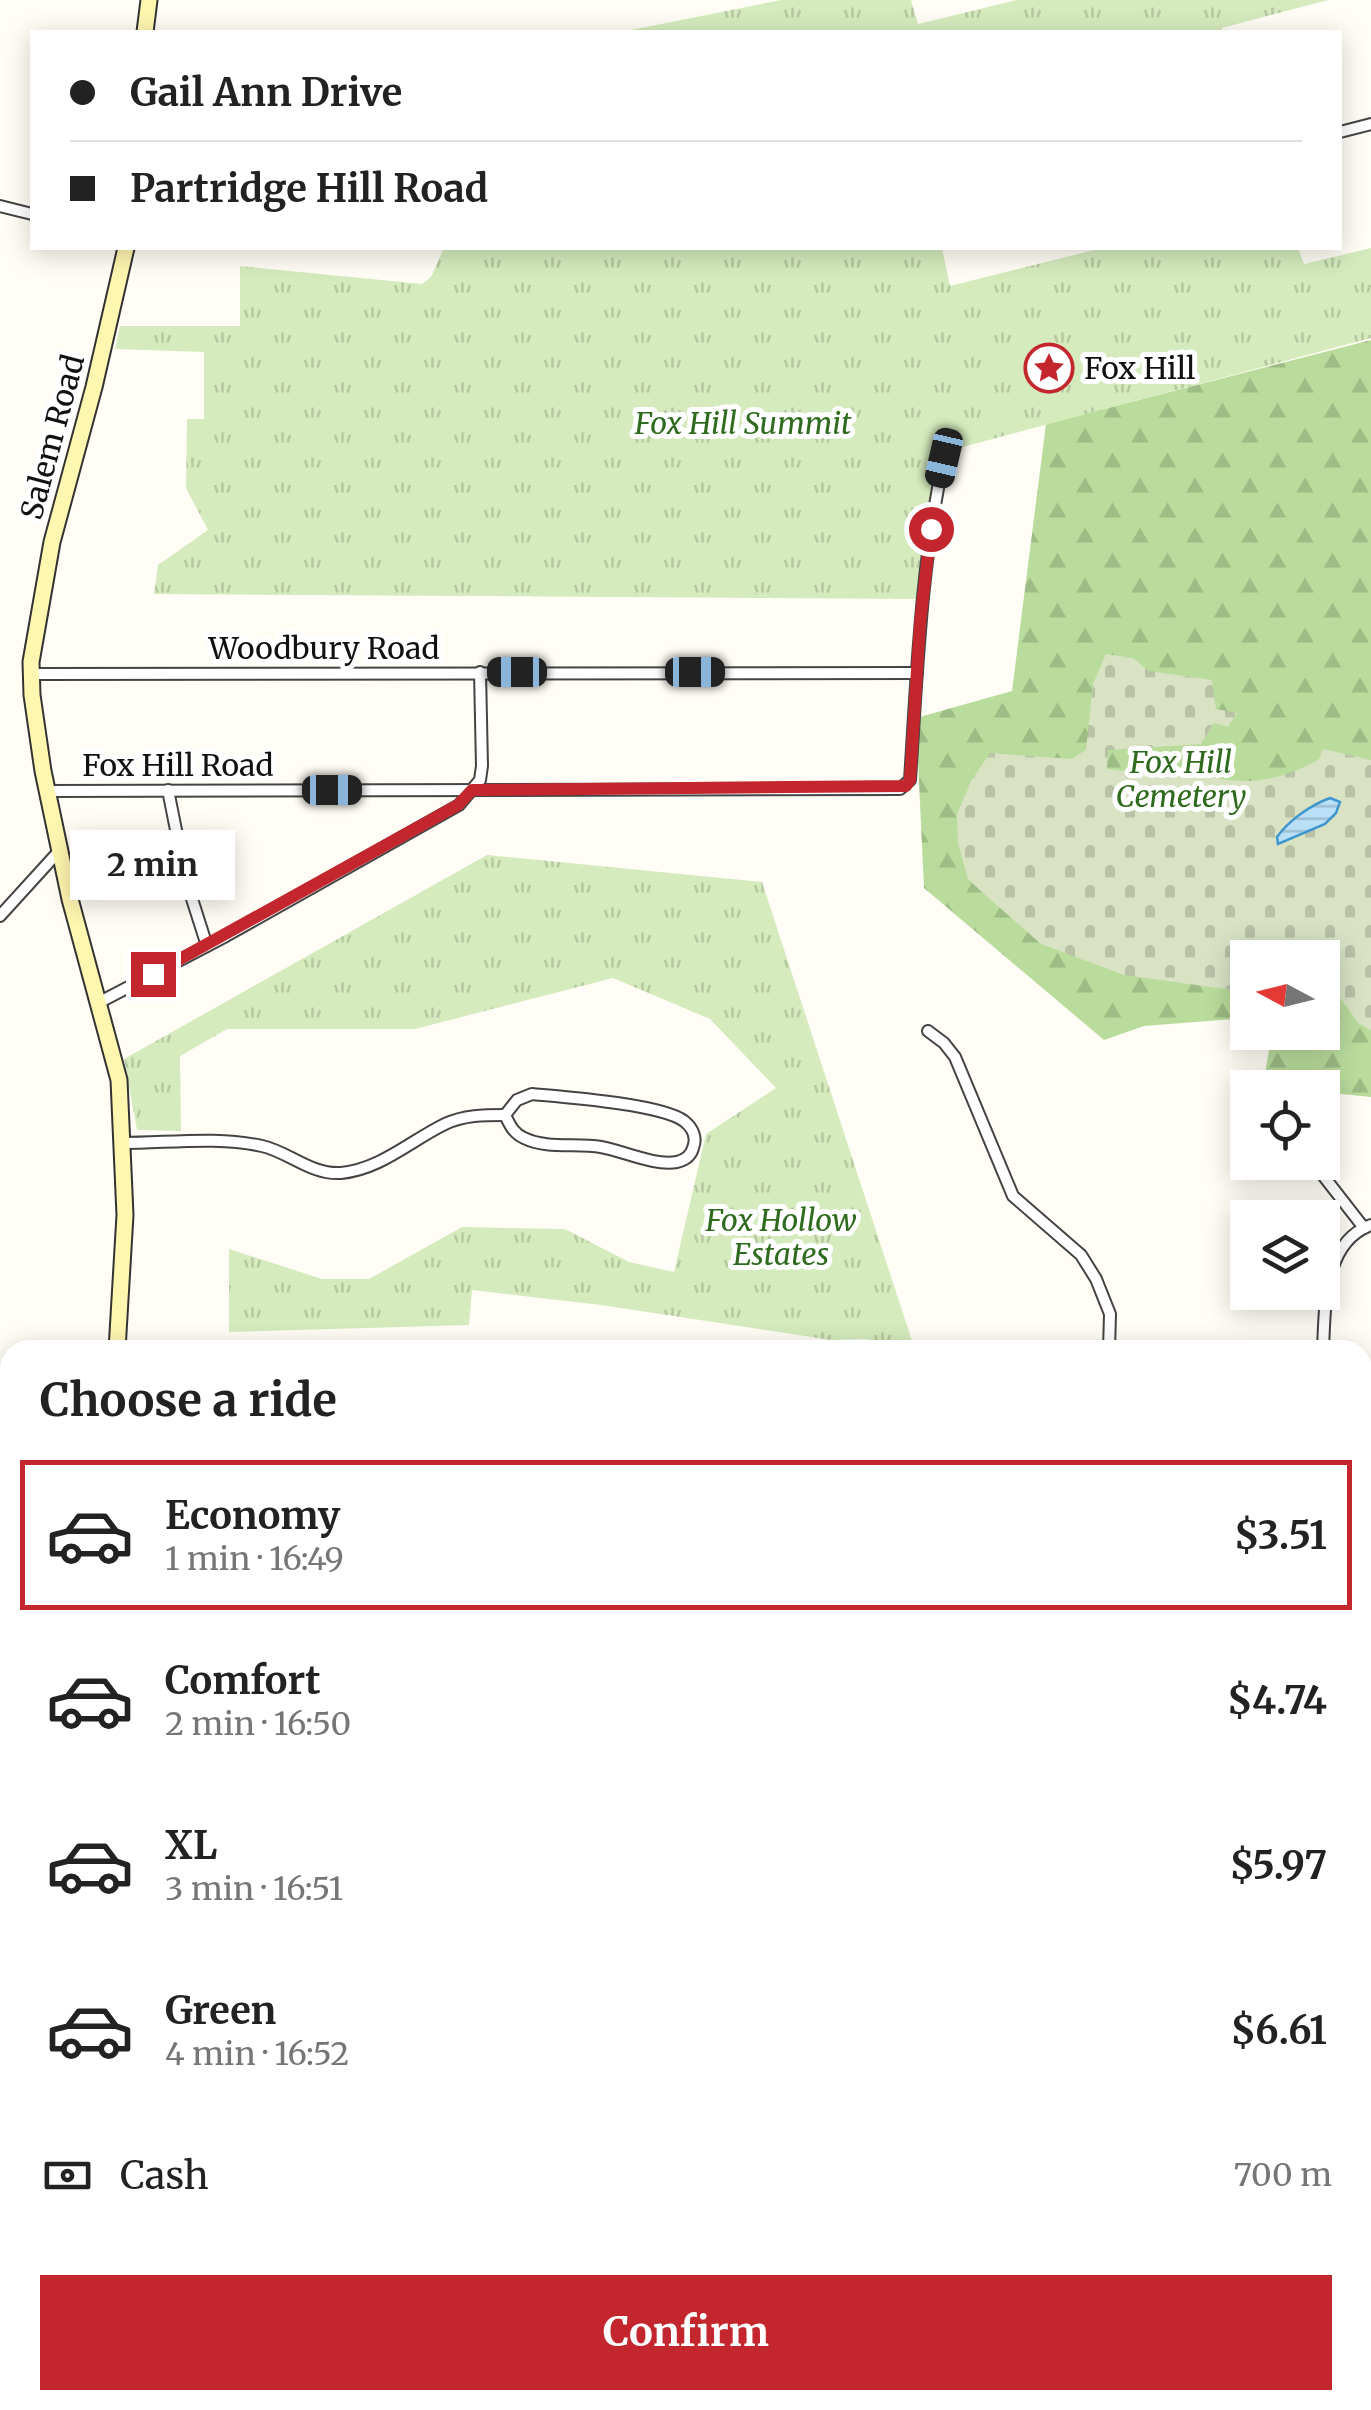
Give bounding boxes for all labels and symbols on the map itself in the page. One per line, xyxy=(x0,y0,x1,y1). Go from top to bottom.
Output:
place icon: Fox Hill xyxy=(1023,342,1075,394)
place label: Fox Hill xyxy=(1084,349,1195,387)
street label: Salem Road xyxy=(12,350,92,524)
park label: Fox Hill Summit xyxy=(634,404,852,442)
car xyxy=(923,425,965,491)
route start xyxy=(909,507,954,552)
street label: Woodbury Road xyxy=(207,629,440,667)
car xyxy=(487,657,547,687)
car xyxy=(665,657,725,687)
park label: Fox Hill Cemetery xyxy=(1116,743,1246,815)
street label: Fox Hill Road xyxy=(82,746,274,784)
car xyxy=(302,775,362,805)
callout: 2 min xyxy=(70,829,236,899)
north arrow xyxy=(1230,940,1340,1050)
route end xyxy=(131,952,176,997)
park label: Fox Hollow Estates xyxy=(704,1201,857,1273)

